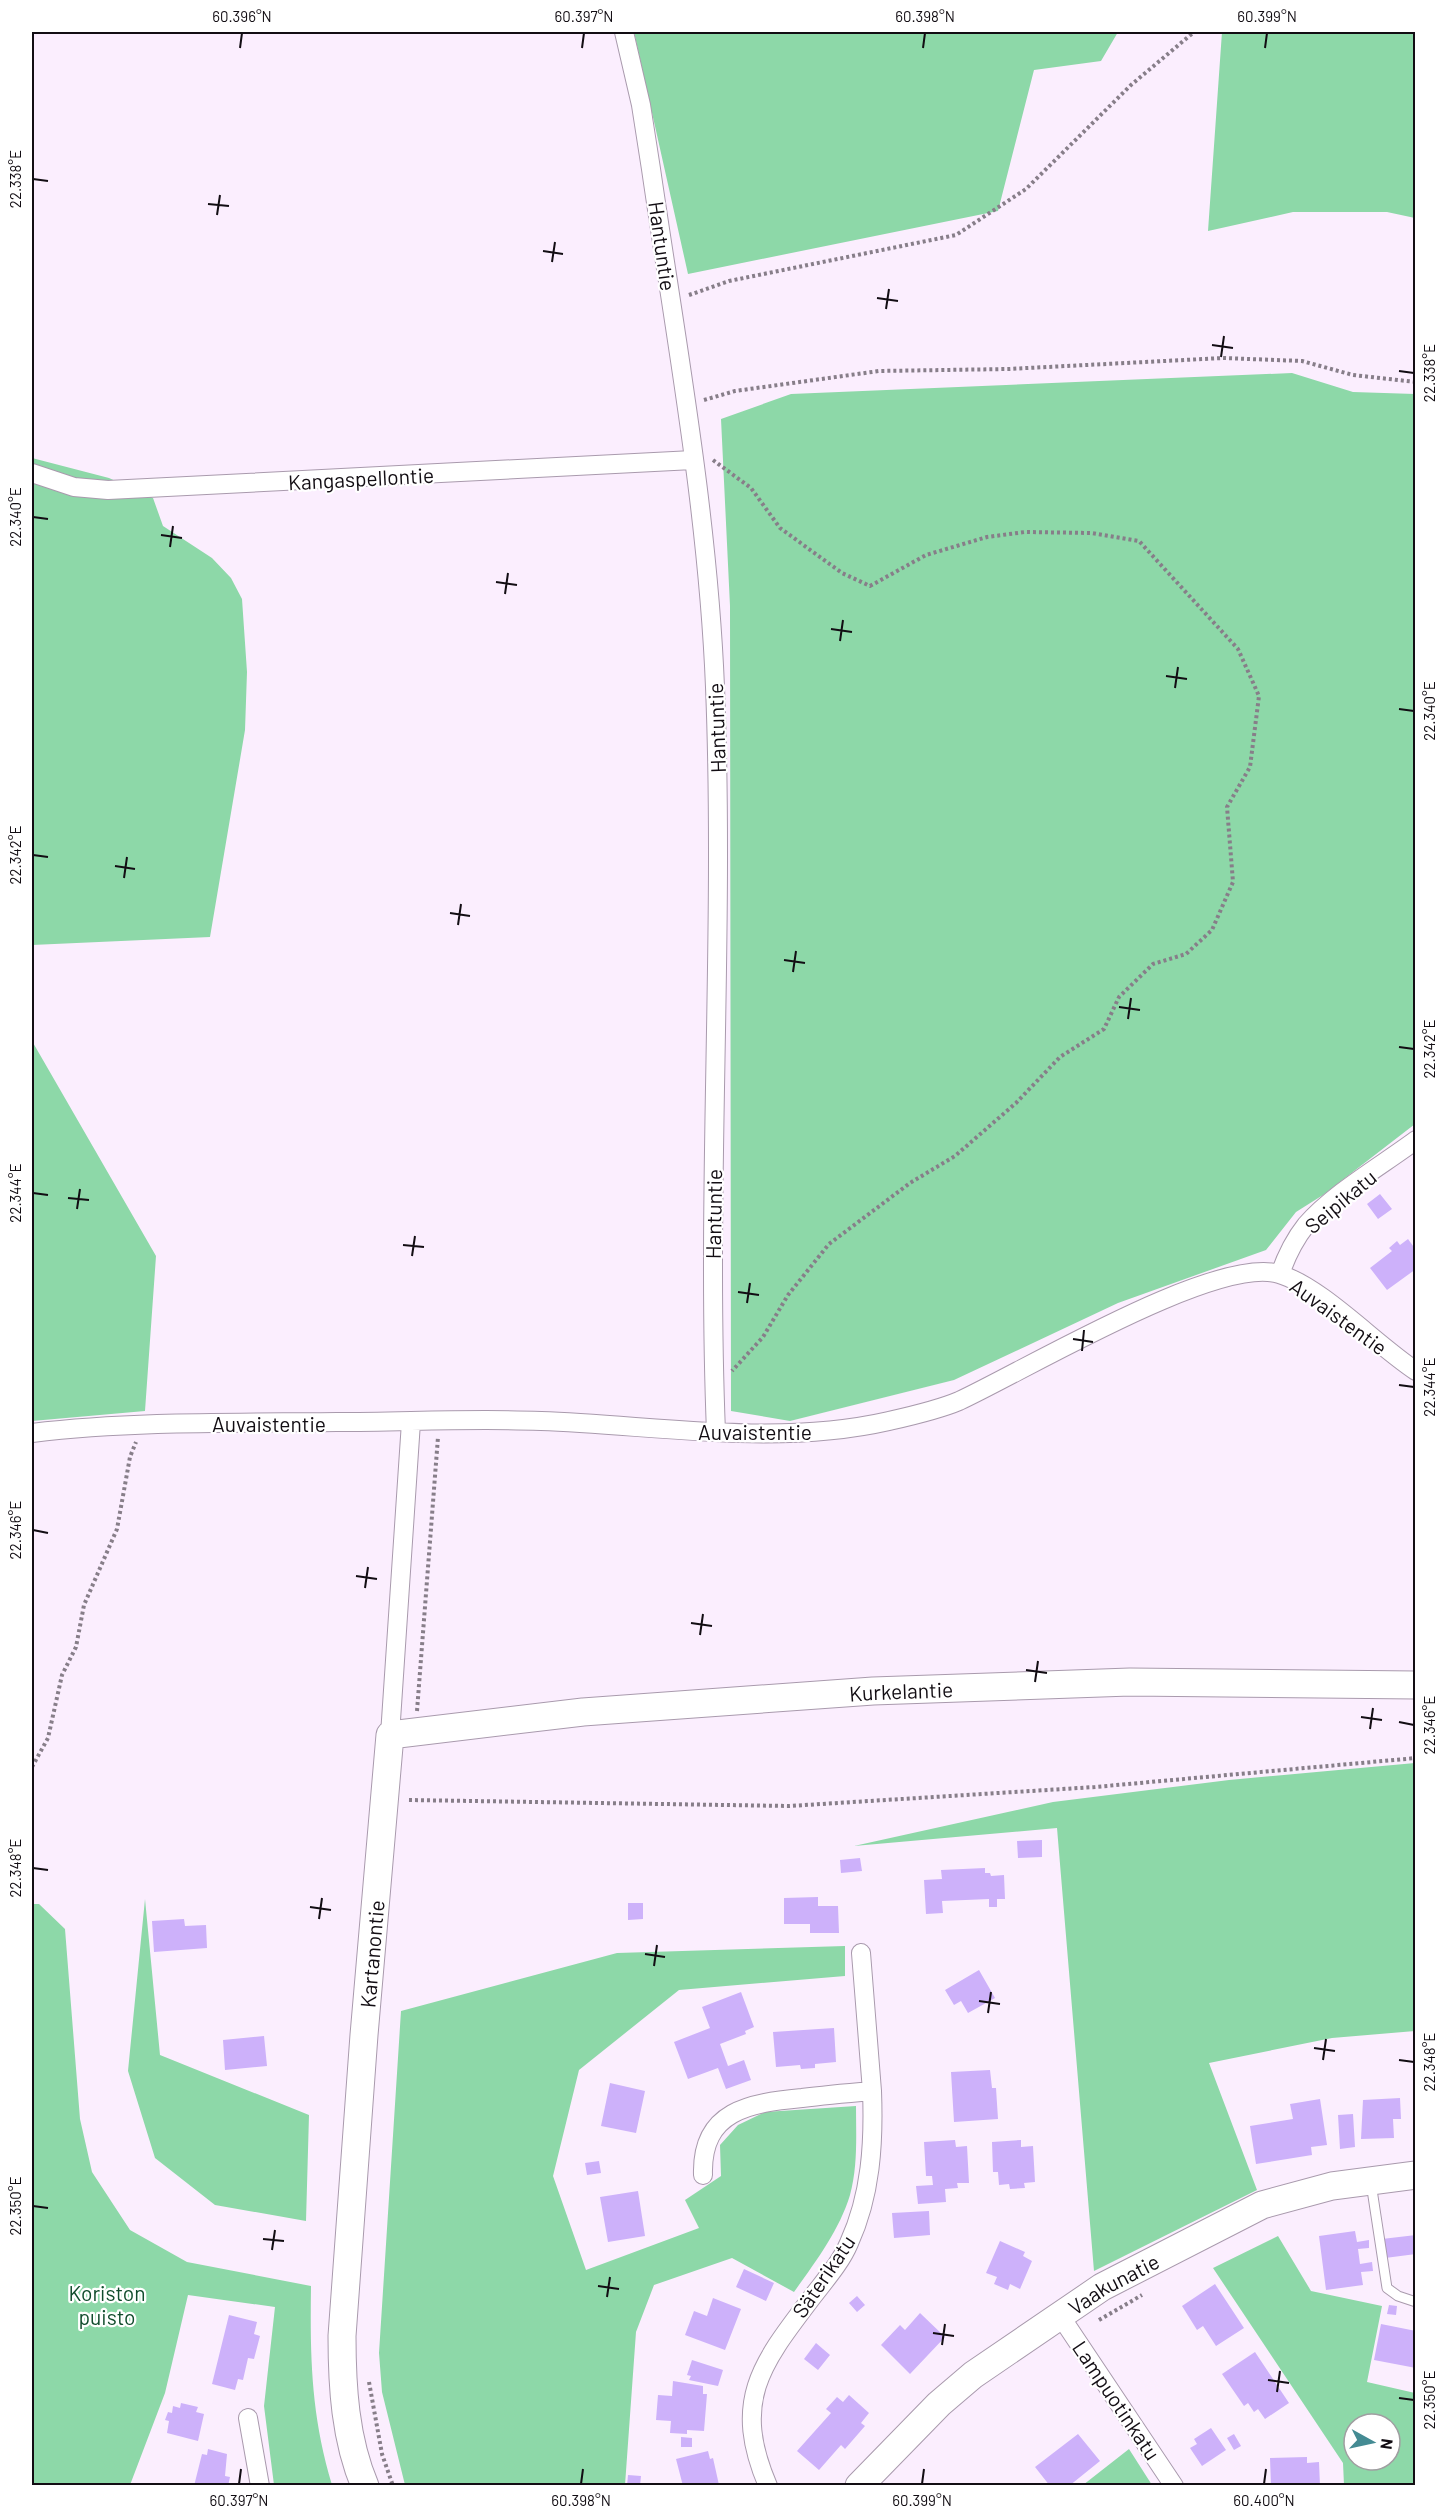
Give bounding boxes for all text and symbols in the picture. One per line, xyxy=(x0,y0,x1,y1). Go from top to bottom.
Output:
text: 60.396°N xyxy=(212,7,272,25)
text: 60.397°N xyxy=(555,7,613,25)
text: 60.398°N xyxy=(895,7,955,25)
text: 60.399°N xyxy=(1237,7,1297,25)
text: 22.338°E xyxy=(6,150,24,208)
street label: Hantuntie xyxy=(644,200,682,292)
text: 22.338°E xyxy=(1420,344,1438,402)
street label: Kangaspellontie xyxy=(287,462,435,494)
text: 22.340°E xyxy=(6,487,24,547)
text: 22.340°E xyxy=(1420,681,1438,741)
street label: Hantuntie xyxy=(702,682,730,774)
text: 22.342°E xyxy=(6,825,24,885)
text: 22.342°E xyxy=(1420,1019,1438,1079)
text: 22.344°E xyxy=(6,1163,24,1223)
street label: Seipikatu xyxy=(1299,1164,1381,1238)
street label: Hantuntie xyxy=(700,1169,726,1259)
street label: Auvaistentie xyxy=(1286,1272,1392,1360)
text: 22.344°E xyxy=(1420,1357,1438,1417)
street label: Auvaistentie xyxy=(212,1411,326,1436)
street label: Auvaistentie xyxy=(698,1419,812,1444)
text: 22.346°E xyxy=(6,1501,24,1559)
street label: Kurkelantie xyxy=(848,1676,954,1705)
text: 22.346°E xyxy=(1420,1696,1438,1754)
text: 22.348°E xyxy=(6,1839,24,1897)
street label: Kartanontie xyxy=(354,1899,388,2009)
text: 22.348°E xyxy=(1420,2033,1438,2091)
text: 22.350°E xyxy=(6,2177,24,2235)
street label: Säterikatu xyxy=(786,2230,860,2322)
street label: Vaakunatie xyxy=(1063,2248,1163,2319)
park label: Koriston puisto xyxy=(68,2280,146,2329)
street label: Lampuotinkatu xyxy=(1068,2336,1166,2464)
text: 22.350°E xyxy=(1420,2371,1438,2429)
north arrow xyxy=(1342,2412,1402,2472)
text: N xyxy=(1377,2438,1397,2451)
text: 60.397°N xyxy=(210,2491,268,2509)
text: 60.398°N xyxy=(551,2491,611,2509)
text: 60.399°N xyxy=(892,2491,952,2509)
text: 60.400°N xyxy=(1233,2491,1295,2509)

